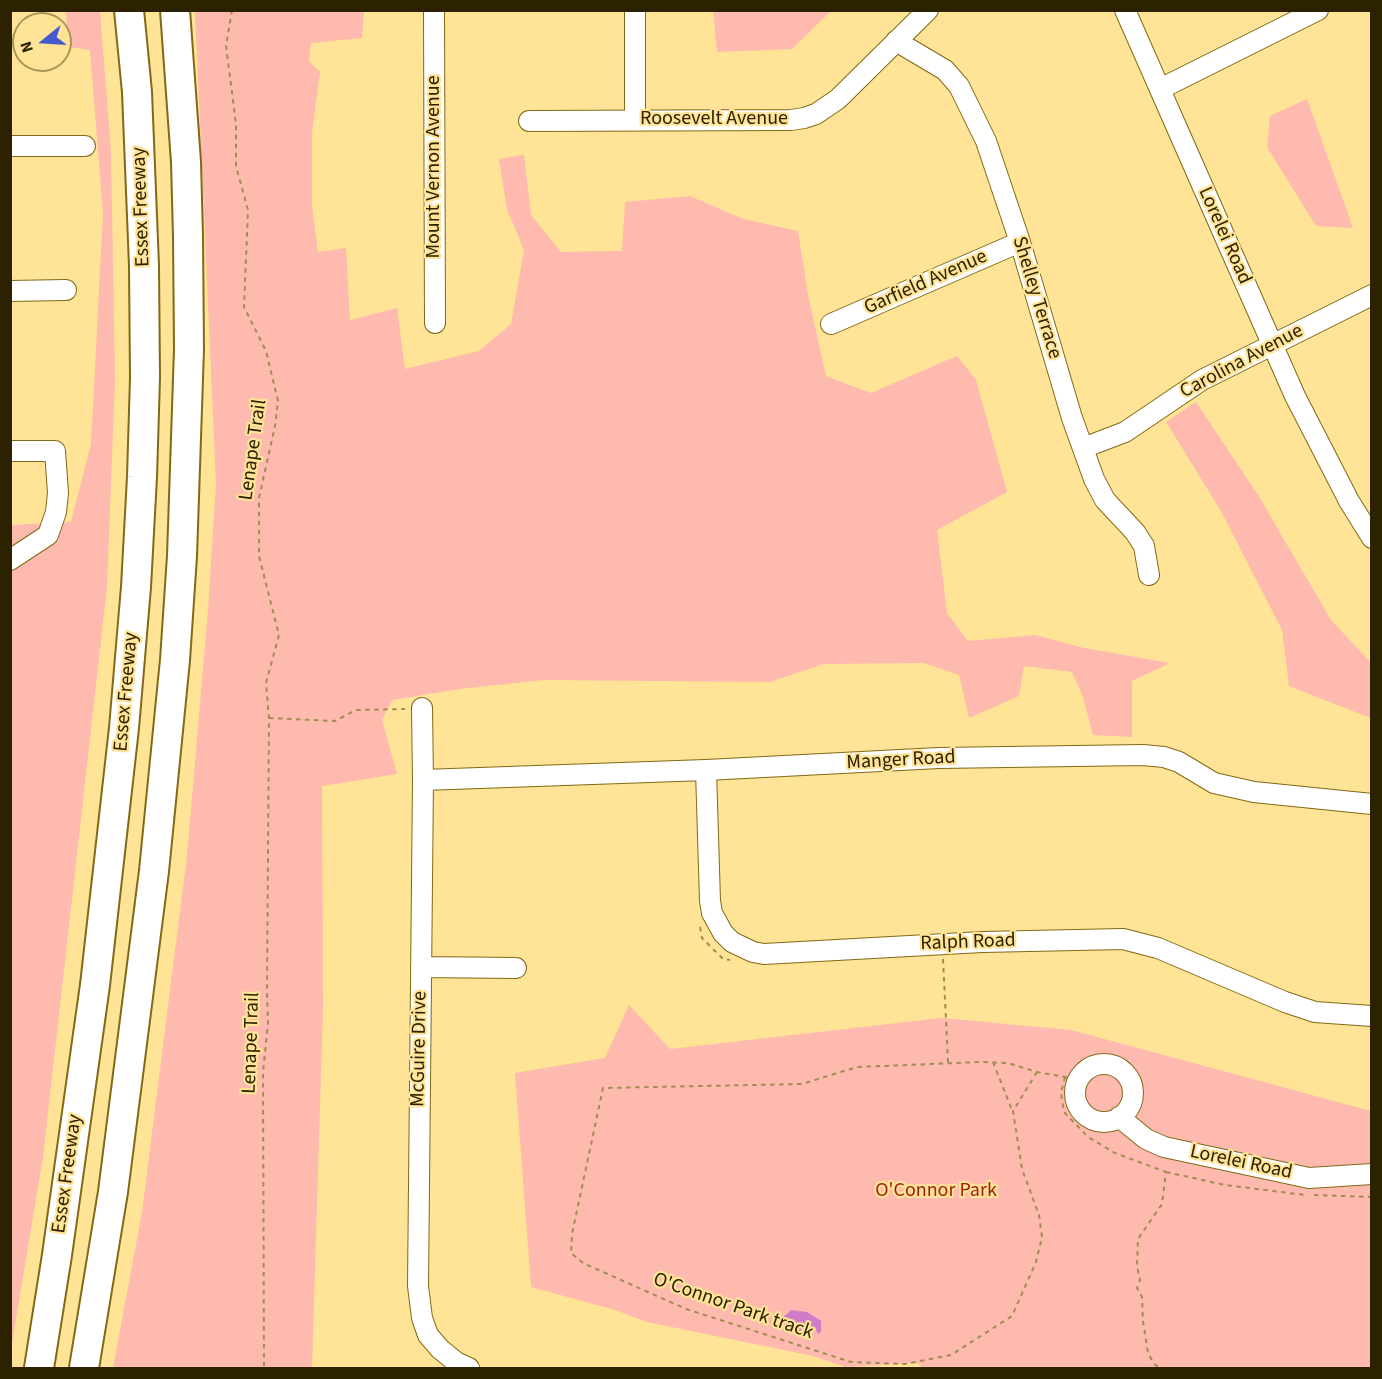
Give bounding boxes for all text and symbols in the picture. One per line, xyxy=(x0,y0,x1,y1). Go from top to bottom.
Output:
north arrow xyxy=(12,12,72,72)
text: N xyxy=(15,38,39,55)
street label: Mount Vernon Avenue xyxy=(423,75,447,259)
street label: Roosevelt Avenue xyxy=(640,108,788,132)
street label: Essex Freeway xyxy=(128,147,156,267)
street label: Lorelei Road xyxy=(1192,184,1256,288)
street label: Shelley Terrace xyxy=(1006,234,1066,362)
street label: Garfield Avenue xyxy=(861,245,991,321)
street label: Carolina Avenue xyxy=(1176,320,1308,404)
street label: Lenape Trail xyxy=(235,398,273,502)
street label: Essex Freeway xyxy=(110,631,144,753)
street label: Manger Road xyxy=(846,746,956,776)
street label: Ralph Road xyxy=(920,929,1016,957)
street label: McGuire Drive xyxy=(407,991,433,1107)
street label: Lenape Trail xyxy=(238,992,266,1094)
street label: Essex Freeway xyxy=(48,1113,88,1235)
street label: Lorelei Road xyxy=(1188,1140,1294,1186)
park label: O'Connor Park xyxy=(875,1180,997,1204)
street label: O'Connor Park track xyxy=(650,1268,816,1346)

